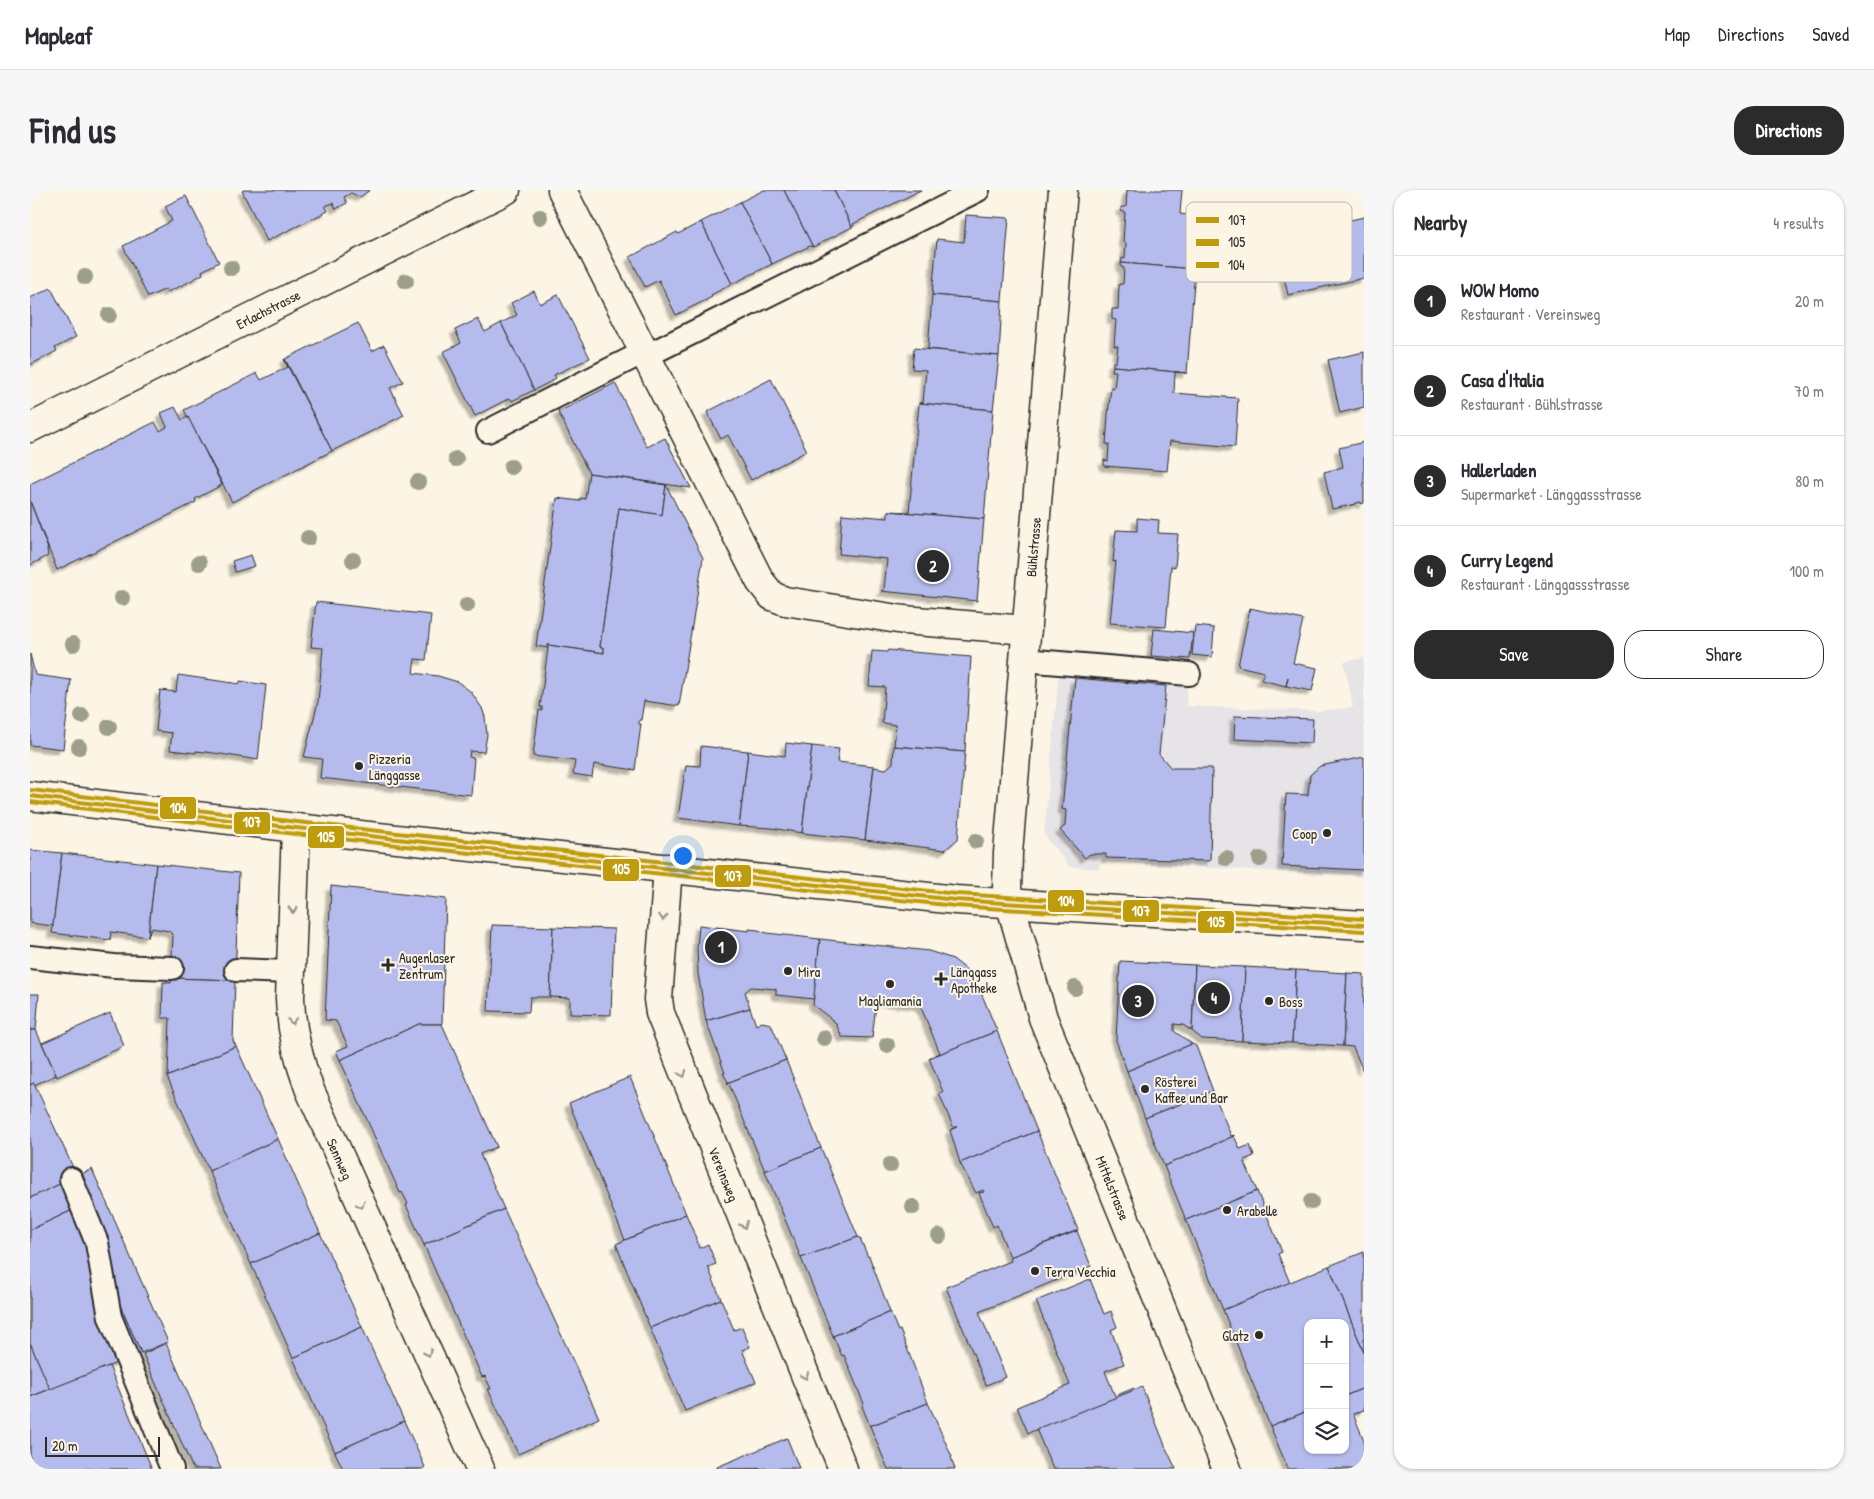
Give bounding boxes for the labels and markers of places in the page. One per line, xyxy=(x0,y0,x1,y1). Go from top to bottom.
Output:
pin: 2 xyxy=(917,547,949,585)
place label: Pizzeria Länggasse xyxy=(369,749,421,785)
marker: Pizzeria Länggasse xyxy=(353,760,365,772)
place label: Coop xyxy=(1292,824,1317,844)
marker: Coop xyxy=(1321,827,1333,839)
pin: 1 xyxy=(705,928,737,966)
place label: Augenlaser Zentrum xyxy=(399,948,456,983)
marker: Augenlaser Zentrum xyxy=(381,958,395,972)
place label: Mira xyxy=(798,962,821,981)
place label: Länggass Apotheke xyxy=(951,962,998,998)
marker: Mira xyxy=(782,965,794,977)
marker: Länggass Apotheke xyxy=(935,973,947,985)
marker: Magliamania xyxy=(884,978,896,990)
pin: 4 xyxy=(1198,979,1230,1017)
pin: 3 xyxy=(1122,982,1154,1020)
place label: Magliamania xyxy=(859,991,922,1011)
place label: Boss xyxy=(1279,992,1303,1011)
marker: Boss xyxy=(1263,995,1275,1007)
place label: Rösterei Kaffee und Bar xyxy=(1155,1072,1229,1107)
marker: Rösterei Kaffee und Bar xyxy=(1139,1083,1151,1095)
place label: Arabelle xyxy=(1237,1201,1278,1220)
marker: Arabelle xyxy=(1221,1204,1233,1216)
place label: Terra Vecchia xyxy=(1045,1262,1116,1281)
marker: Terra Vecchia xyxy=(1029,1265,1041,1277)
place label: Glatz xyxy=(1222,1326,1249,1345)
marker: Glatz xyxy=(1253,1329,1265,1341)

